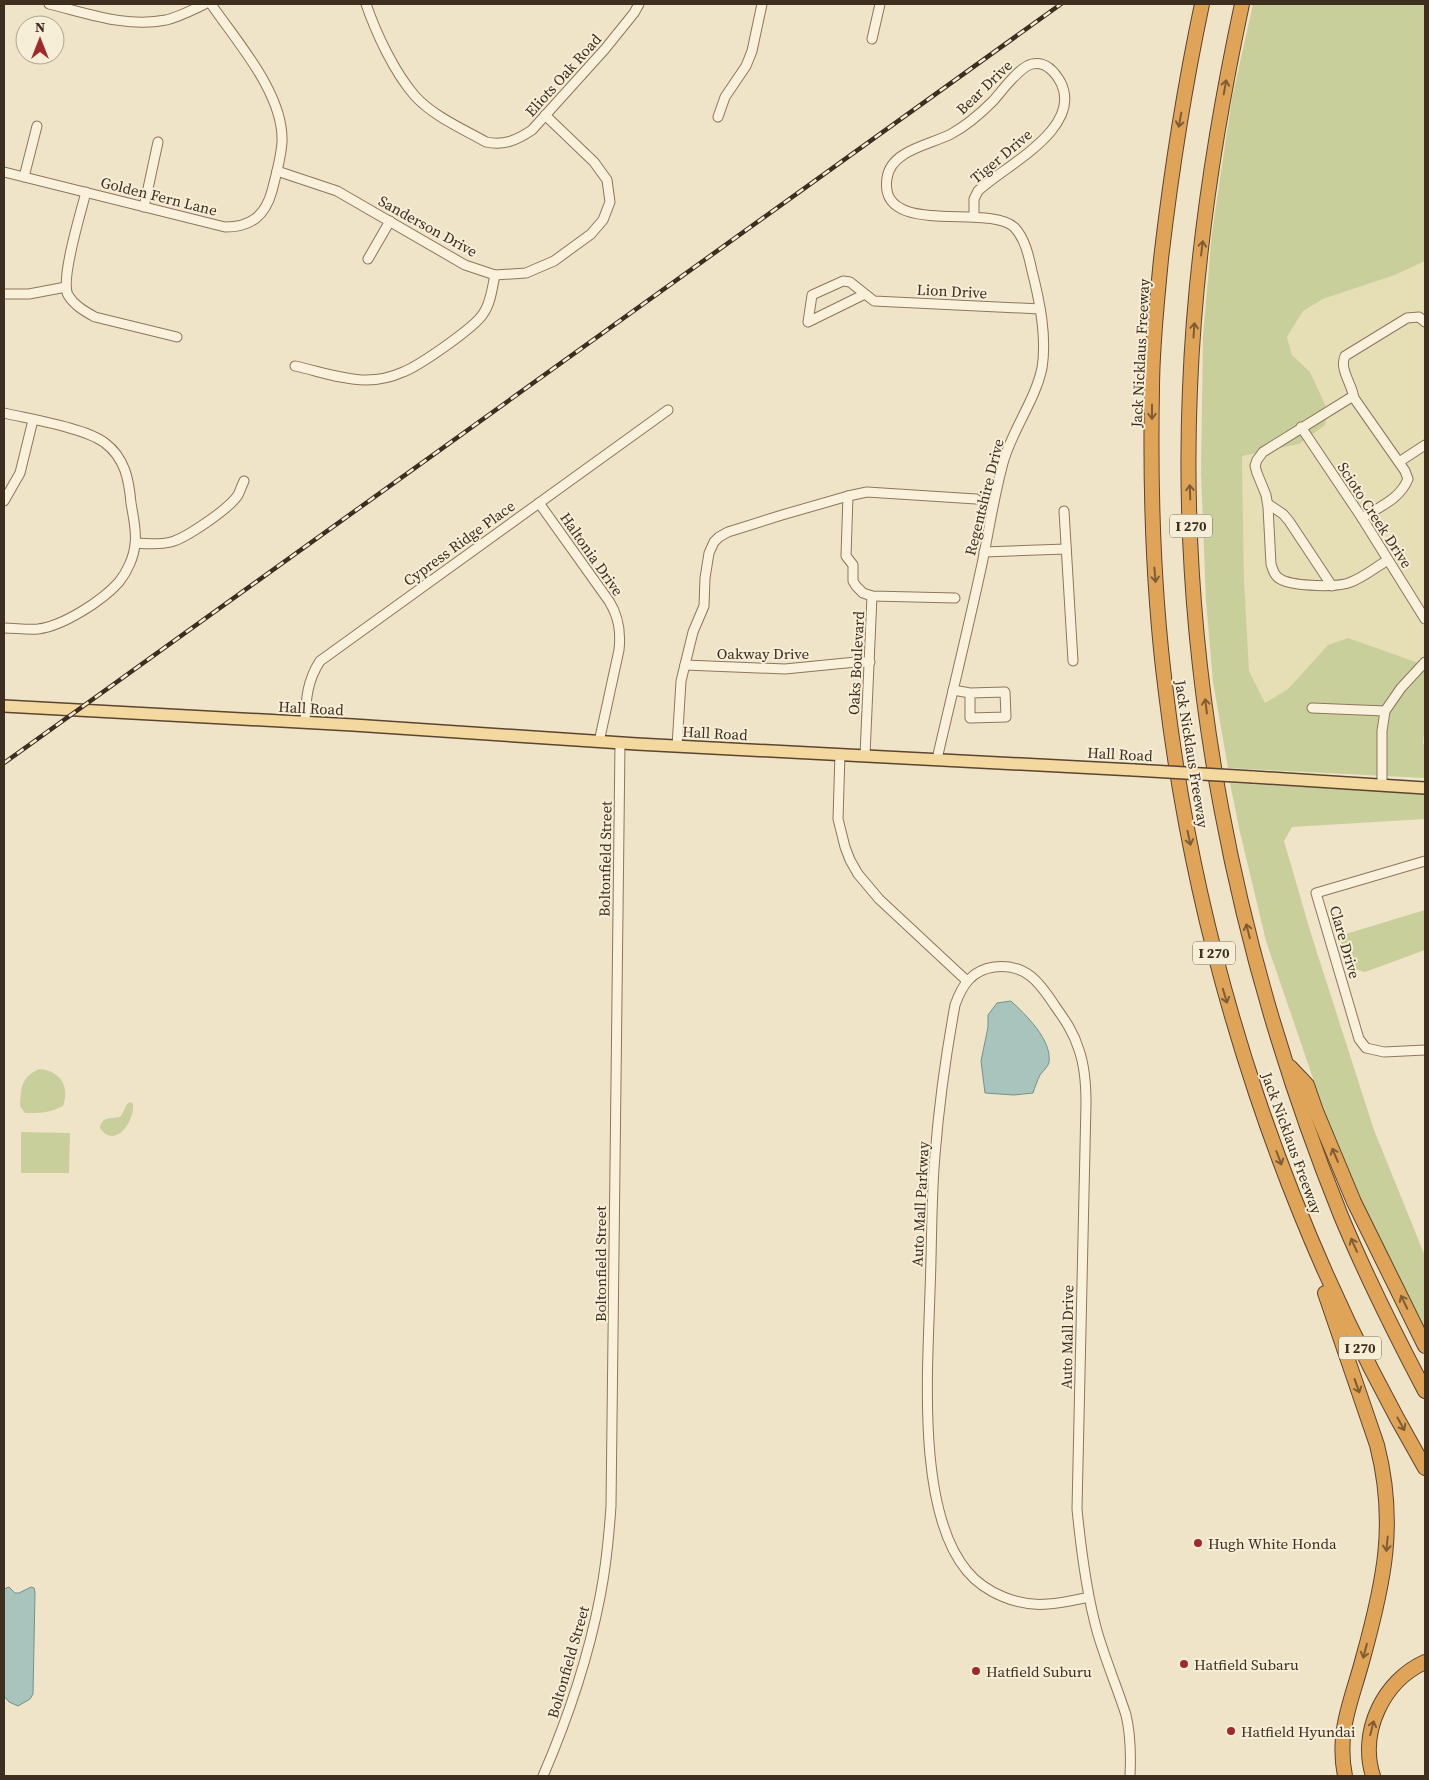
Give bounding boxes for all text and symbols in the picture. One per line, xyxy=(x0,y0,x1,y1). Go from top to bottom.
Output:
north arrow xyxy=(15,15,65,65)
text: N xyxy=(35,17,45,37)
street label: Eliots Oak Road xyxy=(520,29,606,121)
street label: Bear Drive xyxy=(951,55,1017,119)
one-way arrow xyxy=(1221,80,1231,96)
one-way arrow xyxy=(1174,112,1184,128)
street label: Tiger Drive xyxy=(966,124,1037,188)
street label: Golden Fern Lane xyxy=(99,171,220,221)
street label: Sanderson Drive xyxy=(375,190,482,262)
one-way arrow xyxy=(1197,240,1207,256)
street label: Jack Nicklaus Freeway xyxy=(1126,278,1154,429)
street label: Lion Drive xyxy=(916,279,988,303)
one-way arrow xyxy=(1189,322,1199,338)
one-way arrow xyxy=(1147,404,1157,420)
street label: Regentshire Drive xyxy=(959,436,1009,558)
street label: Scioto Creek Drive xyxy=(1333,458,1417,573)
one-way arrow xyxy=(1185,484,1195,500)
street label: Cypress Ridge Place xyxy=(399,495,519,591)
street label: Haltonia Drive xyxy=(555,508,629,600)
road number: I 270 xyxy=(1170,514,1212,538)
one-way arrow xyxy=(1150,567,1160,583)
street label: Oaks Boulevard xyxy=(843,610,869,716)
street label: Oakway Drive xyxy=(717,643,810,664)
street label: Jack Nicklaus Freeway xyxy=(1170,678,1214,830)
street label: Hall Road xyxy=(278,696,345,720)
one-way arrow xyxy=(1201,698,1211,714)
street label: Hall Road xyxy=(682,721,749,745)
street label: Hall Road xyxy=(1087,742,1154,766)
street label: Boltonfield Street xyxy=(593,801,617,917)
one-way arrow xyxy=(1184,829,1194,845)
street label: Clare Drive xyxy=(1325,903,1366,981)
one-way arrow xyxy=(1243,924,1252,940)
road number: I 270 xyxy=(1193,941,1235,964)
one-way arrow xyxy=(1221,987,1231,1003)
street label: Jack Nicklaus Freeway xyxy=(1256,1068,1328,1217)
street label: Auto Mall Parkway xyxy=(906,1140,934,1267)
one-way arrow xyxy=(1329,1148,1339,1163)
one-way arrow xyxy=(1275,1150,1284,1165)
street label: Boltonfield Street xyxy=(590,1206,611,1322)
one-way arrow xyxy=(1349,1238,1359,1253)
street label: Auto Mall Drive xyxy=(1056,1284,1078,1389)
one-way arrow xyxy=(1398,1295,1408,1310)
road number: I 270 xyxy=(1339,1336,1381,1360)
one-way arrow xyxy=(1352,1377,1362,1393)
one-way arrow xyxy=(1396,1417,1406,1431)
place label: Hugh White Honda xyxy=(1208,1533,1337,1554)
one-way arrow xyxy=(1382,1535,1391,1551)
marker: Hugh White Honda xyxy=(1192,1537,1204,1549)
street label: Boltonfield Street xyxy=(542,1603,594,1721)
one-way arrow xyxy=(1360,1643,1369,1659)
place label: Hatfield Subaru xyxy=(1194,1654,1299,1675)
marker: Hatfield Subaru xyxy=(1178,1658,1190,1670)
place label: Hatfield Suburu xyxy=(986,1661,1092,1682)
marker: Hatfield Suburu xyxy=(970,1665,982,1677)
place label: Hatfield Hyundai xyxy=(1241,1721,1355,1742)
one-way arrow xyxy=(1368,1721,1377,1737)
marker: Hatfield Hyundai xyxy=(1225,1725,1237,1737)

